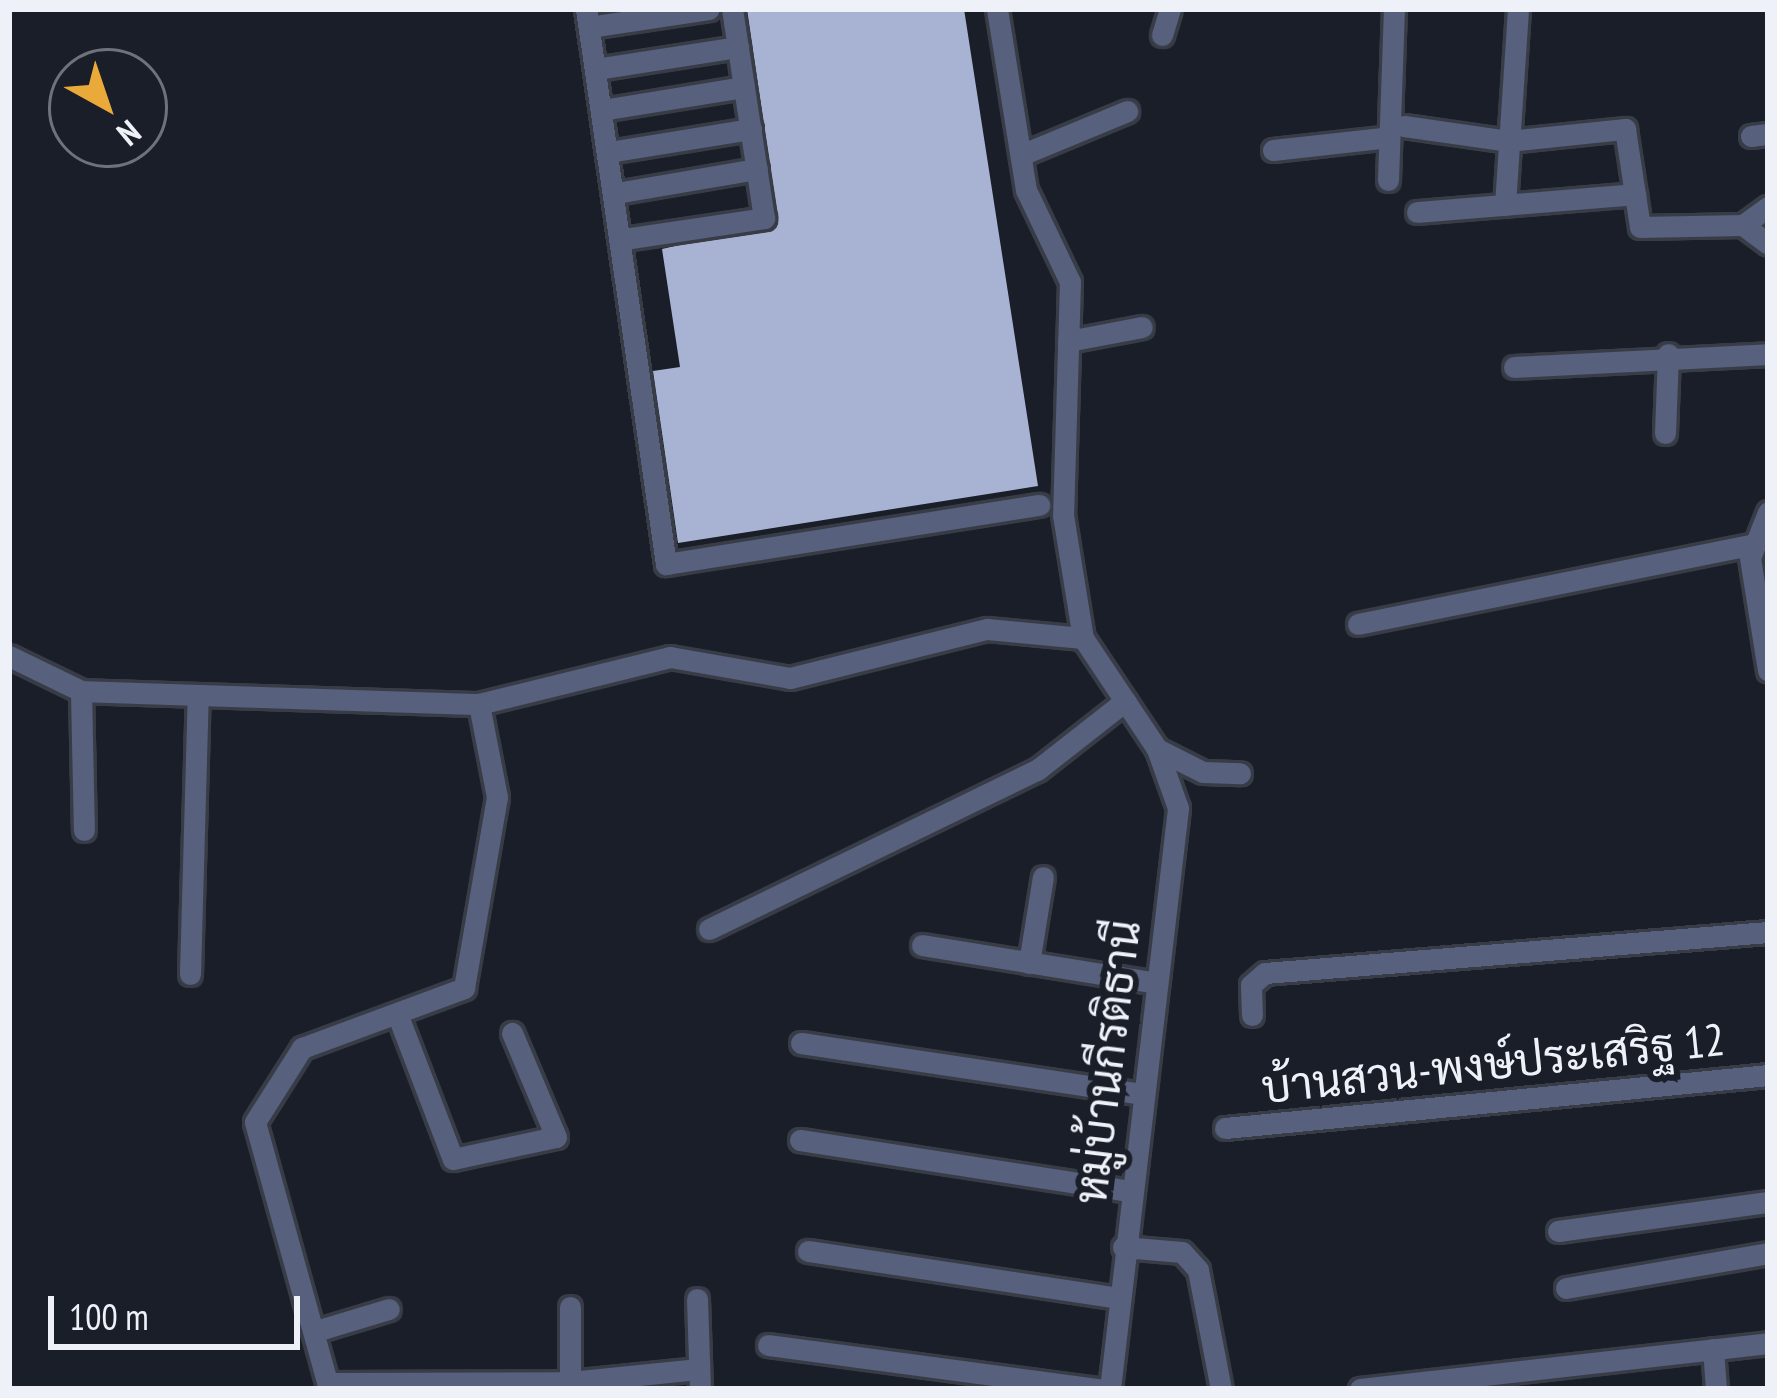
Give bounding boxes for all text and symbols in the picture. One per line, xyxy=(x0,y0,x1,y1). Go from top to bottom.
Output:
north arrow xyxy=(48,48,168,168)
text: N xyxy=(109,111,150,156)
street label: หมู่บ้านกีรติธานี xyxy=(1063,917,1151,1207)
street label: บ้านสวน-พงษ์ประเสริฐ 12 xyxy=(1259,1012,1727,1114)
scale bar xyxy=(54,1272,306,1346)
text: 100 m xyxy=(69,1293,149,1340)

